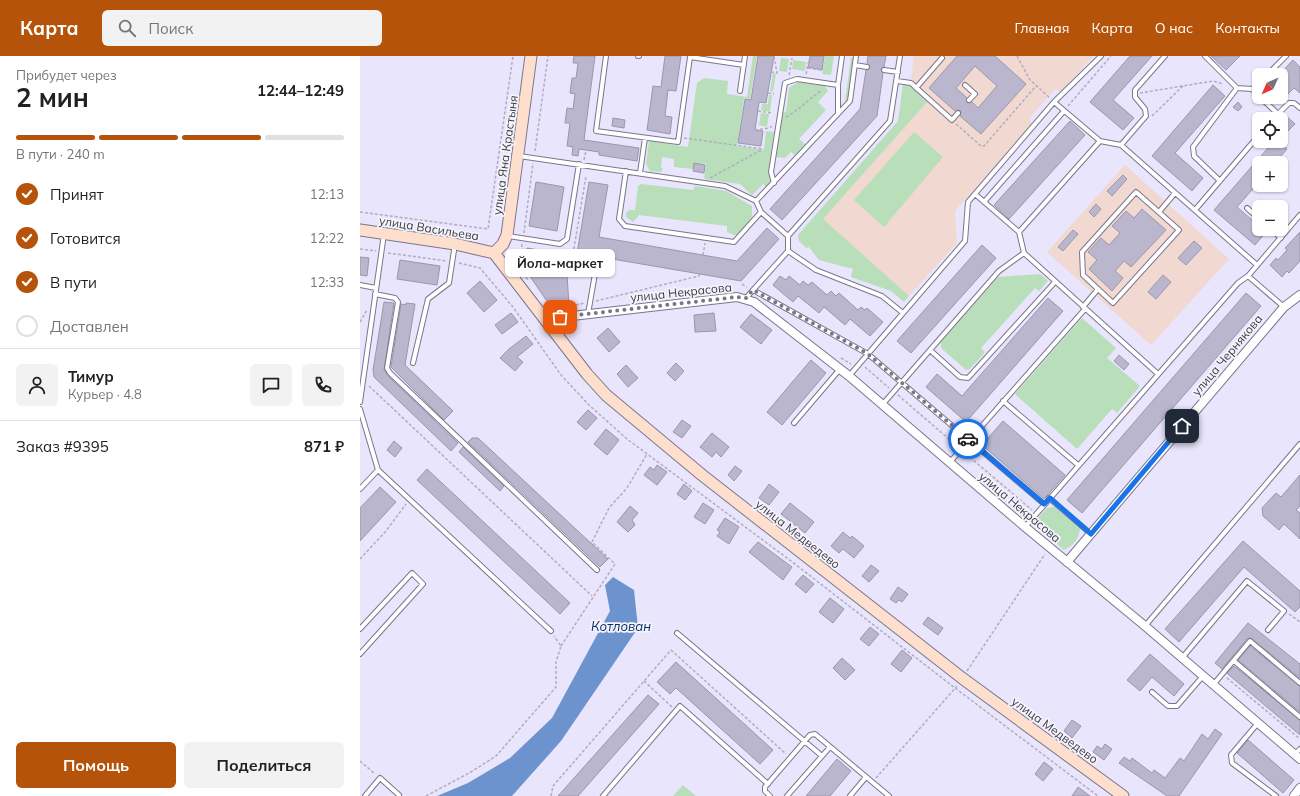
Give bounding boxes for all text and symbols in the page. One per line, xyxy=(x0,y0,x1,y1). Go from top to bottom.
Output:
search box xyxy=(102,10,382,46)
text: Карта xyxy=(20,16,78,40)
icon: search xyxy=(116,17,138,39)
text: Поиск xyxy=(148,19,193,38)
text: Главная xyxy=(1015,19,1070,37)
text: Карта xyxy=(1092,19,1133,37)
text: О нас xyxy=(1155,19,1193,37)
text: Контакты xyxy=(1215,19,1280,37)
text: Прибудет через xyxy=(16,67,117,83)
north arrow xyxy=(1252,68,1288,104)
map controls xyxy=(1252,68,1288,236)
text: 2 мин xyxy=(16,81,89,114)
text: 12:44–12:49 xyxy=(257,81,344,100)
street label: улица Яна Крастыня xyxy=(489,94,521,216)
button: locate xyxy=(1252,112,1288,148)
text: В пути · 240 m xyxy=(16,146,105,162)
button: + xyxy=(1252,156,1288,192)
icon: check xyxy=(16,183,38,205)
text: Принят xyxy=(50,185,104,204)
text: 12:13 xyxy=(310,186,344,202)
button: − xyxy=(1252,200,1288,236)
street label: улица Васильева xyxy=(378,213,480,243)
icon: check xyxy=(16,227,38,249)
text: Готовится xyxy=(50,229,121,248)
text: 12:22 xyxy=(310,230,344,246)
callout: Йола-маркет xyxy=(505,249,615,277)
text: Йола-маркет xyxy=(517,255,603,271)
icon: check xyxy=(16,271,38,293)
text: В пути xyxy=(50,273,97,292)
text: 12:33 xyxy=(310,274,344,290)
street label: улица Некрасова xyxy=(629,279,733,305)
pin xyxy=(543,300,577,334)
icon: bag xyxy=(549,306,571,328)
street label: улица Чернякова xyxy=(1189,311,1265,399)
text: Доставлен xyxy=(50,317,129,336)
button: person xyxy=(16,364,58,406)
button: chat xyxy=(250,364,292,406)
button: phone xyxy=(302,364,344,406)
text: Тимур xyxy=(68,367,114,386)
text: Курьер · 4.8 xyxy=(68,386,142,402)
pin xyxy=(1165,409,1199,443)
icon: home xyxy=(1171,415,1193,437)
courier xyxy=(948,419,988,459)
icon: car xyxy=(957,428,979,450)
text: Заказ #9395 xyxy=(16,437,109,456)
text: 871 ₽ xyxy=(304,437,344,456)
street label: улица Некрасова xyxy=(976,468,1064,546)
street label: улица Медведево xyxy=(753,496,843,572)
water label: Котлован xyxy=(591,618,651,634)
street label: улица Медведево xyxy=(1009,694,1101,766)
button: Помощь xyxy=(16,742,176,788)
button: Поделиться xyxy=(184,742,344,788)

